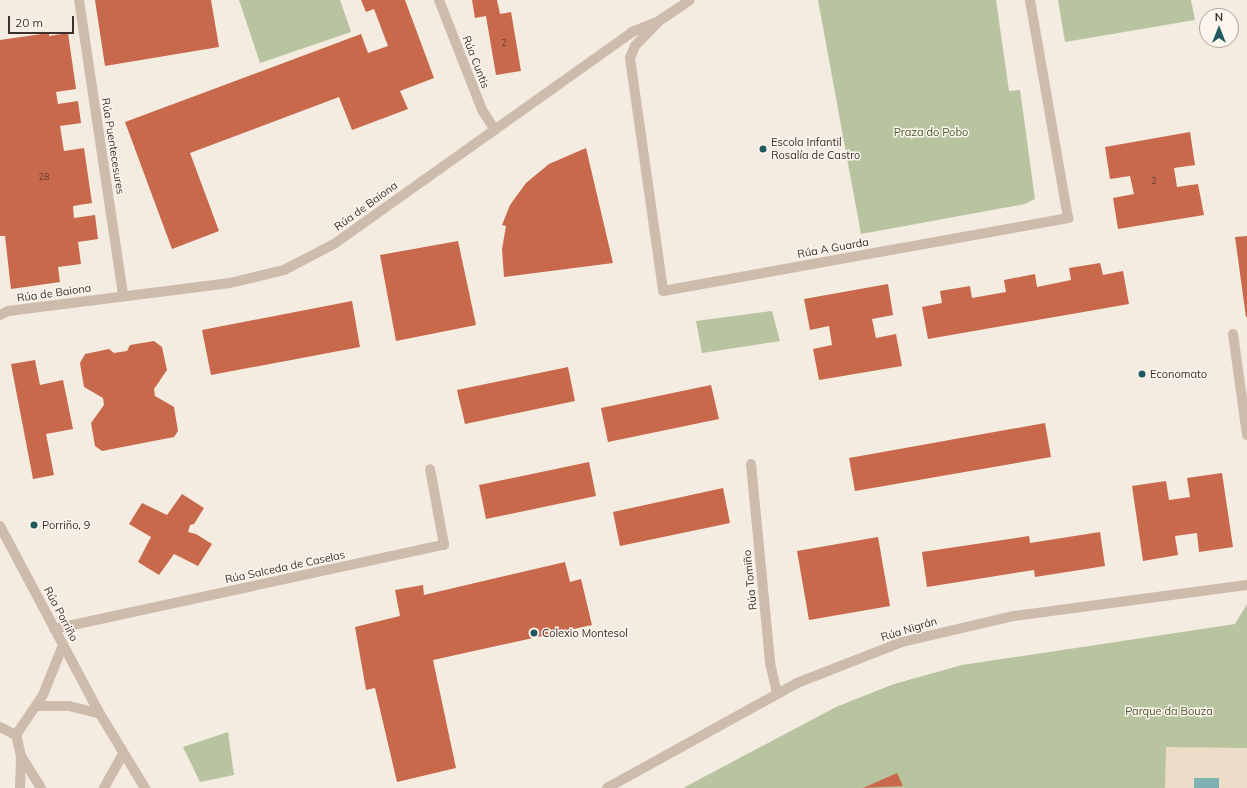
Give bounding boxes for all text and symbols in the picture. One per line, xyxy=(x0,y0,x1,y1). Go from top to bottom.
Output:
scale bar xyxy=(10,8,76,34)
north arrow xyxy=(1199,8,1239,48)
text: N xyxy=(1215,10,1223,24)
text: 20 m xyxy=(15,15,43,30)
street label: Rúa Cuntis xyxy=(460,34,492,90)
house number: 2 xyxy=(501,38,507,48)
street label: Rúa Puentecesures xyxy=(99,97,127,195)
park label: Praza do Pobo xyxy=(894,125,968,139)
place label: Escola Infantil Rosalía de Castro xyxy=(771,136,860,162)
marker: Escola Infantil Rosalía de Castro xyxy=(758,144,768,154)
house number: 28 xyxy=(39,172,49,182)
house number: 2 xyxy=(1151,176,1157,186)
street label: Rúa de Baiona xyxy=(332,179,400,233)
street label: Rúa A Guarda xyxy=(796,235,870,261)
street label: Rúa de Baiona xyxy=(16,281,92,305)
place label: Economato xyxy=(1150,367,1207,381)
marker: Economato xyxy=(1137,369,1147,379)
place label: Porriño, 9 xyxy=(42,518,90,532)
marker: Porriño, 9 xyxy=(29,520,39,530)
street label: Rúa Salceda de Caselas xyxy=(224,548,346,586)
street label: Rúa Tomiño xyxy=(740,549,760,611)
street label: Rúa Porriño xyxy=(41,584,81,644)
street label: Rúa Nigrán xyxy=(879,614,939,644)
place label: Colexio Montesol xyxy=(542,626,628,640)
marker: Colexio Montesol xyxy=(529,628,539,638)
park label: Parque da Bouza xyxy=(1125,704,1213,718)

